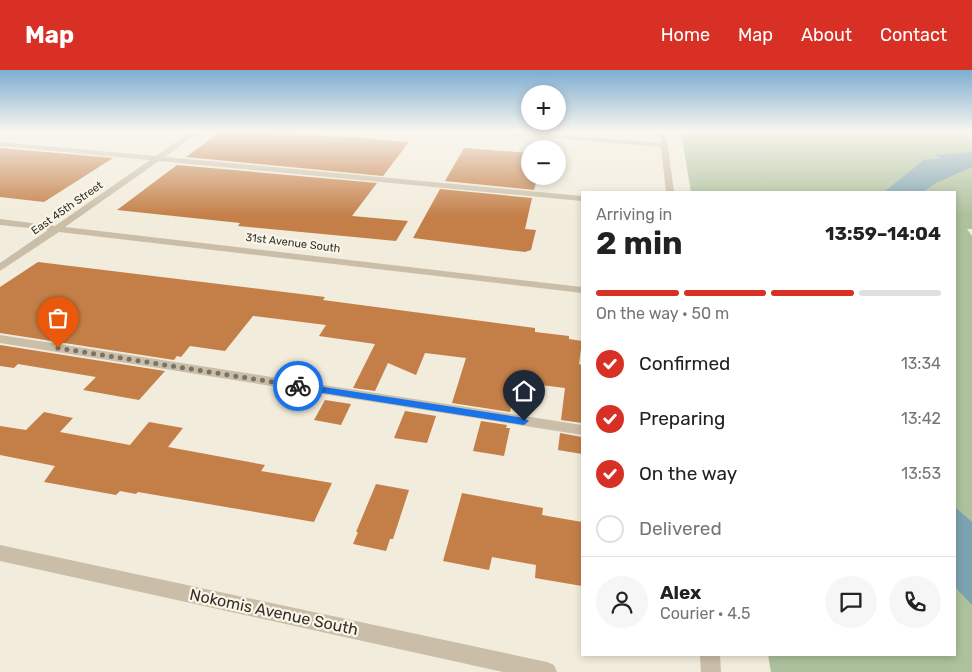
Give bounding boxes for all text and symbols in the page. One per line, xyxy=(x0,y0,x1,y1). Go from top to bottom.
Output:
text: Map xyxy=(25,21,74,49)
text: Home xyxy=(661,24,710,46)
text: Map xyxy=(738,24,773,46)
text: About xyxy=(801,24,852,46)
text: Contact xyxy=(880,24,947,46)
map controls xyxy=(521,85,566,185)
button: + xyxy=(521,85,566,130)
button: − xyxy=(521,140,566,185)
street label: East 45th Street xyxy=(29,178,106,237)
text: Arriving in xyxy=(596,205,672,224)
text: 13:59–14:04 xyxy=(825,222,941,245)
text: 2 min xyxy=(596,224,683,262)
street label: 31st Avenue South xyxy=(245,231,341,255)
pin xyxy=(37,297,79,348)
icon: bag xyxy=(44,304,72,332)
text: On the way · 50 m xyxy=(596,304,729,323)
icon: check xyxy=(596,350,624,378)
text: Confirmed xyxy=(639,352,730,375)
text: 13:34 xyxy=(901,354,941,373)
courier xyxy=(273,361,323,411)
pin xyxy=(503,370,545,421)
icon: bike xyxy=(284,372,312,400)
icon: home xyxy=(510,377,538,405)
icon: check xyxy=(596,405,624,433)
text: Preparing xyxy=(639,407,725,430)
text: 13:42 xyxy=(901,409,941,428)
icon: check xyxy=(596,460,624,488)
text: On the way xyxy=(639,462,737,485)
text: 13:53 xyxy=(901,464,941,483)
text: Delivered xyxy=(639,517,722,540)
button: person xyxy=(596,576,648,628)
button: chat xyxy=(825,576,877,628)
button: phone xyxy=(889,576,941,628)
text: Alex xyxy=(660,581,701,604)
street label: Nokomis Avenue South xyxy=(188,585,360,639)
text: Courier · 4.5 xyxy=(660,604,750,623)

